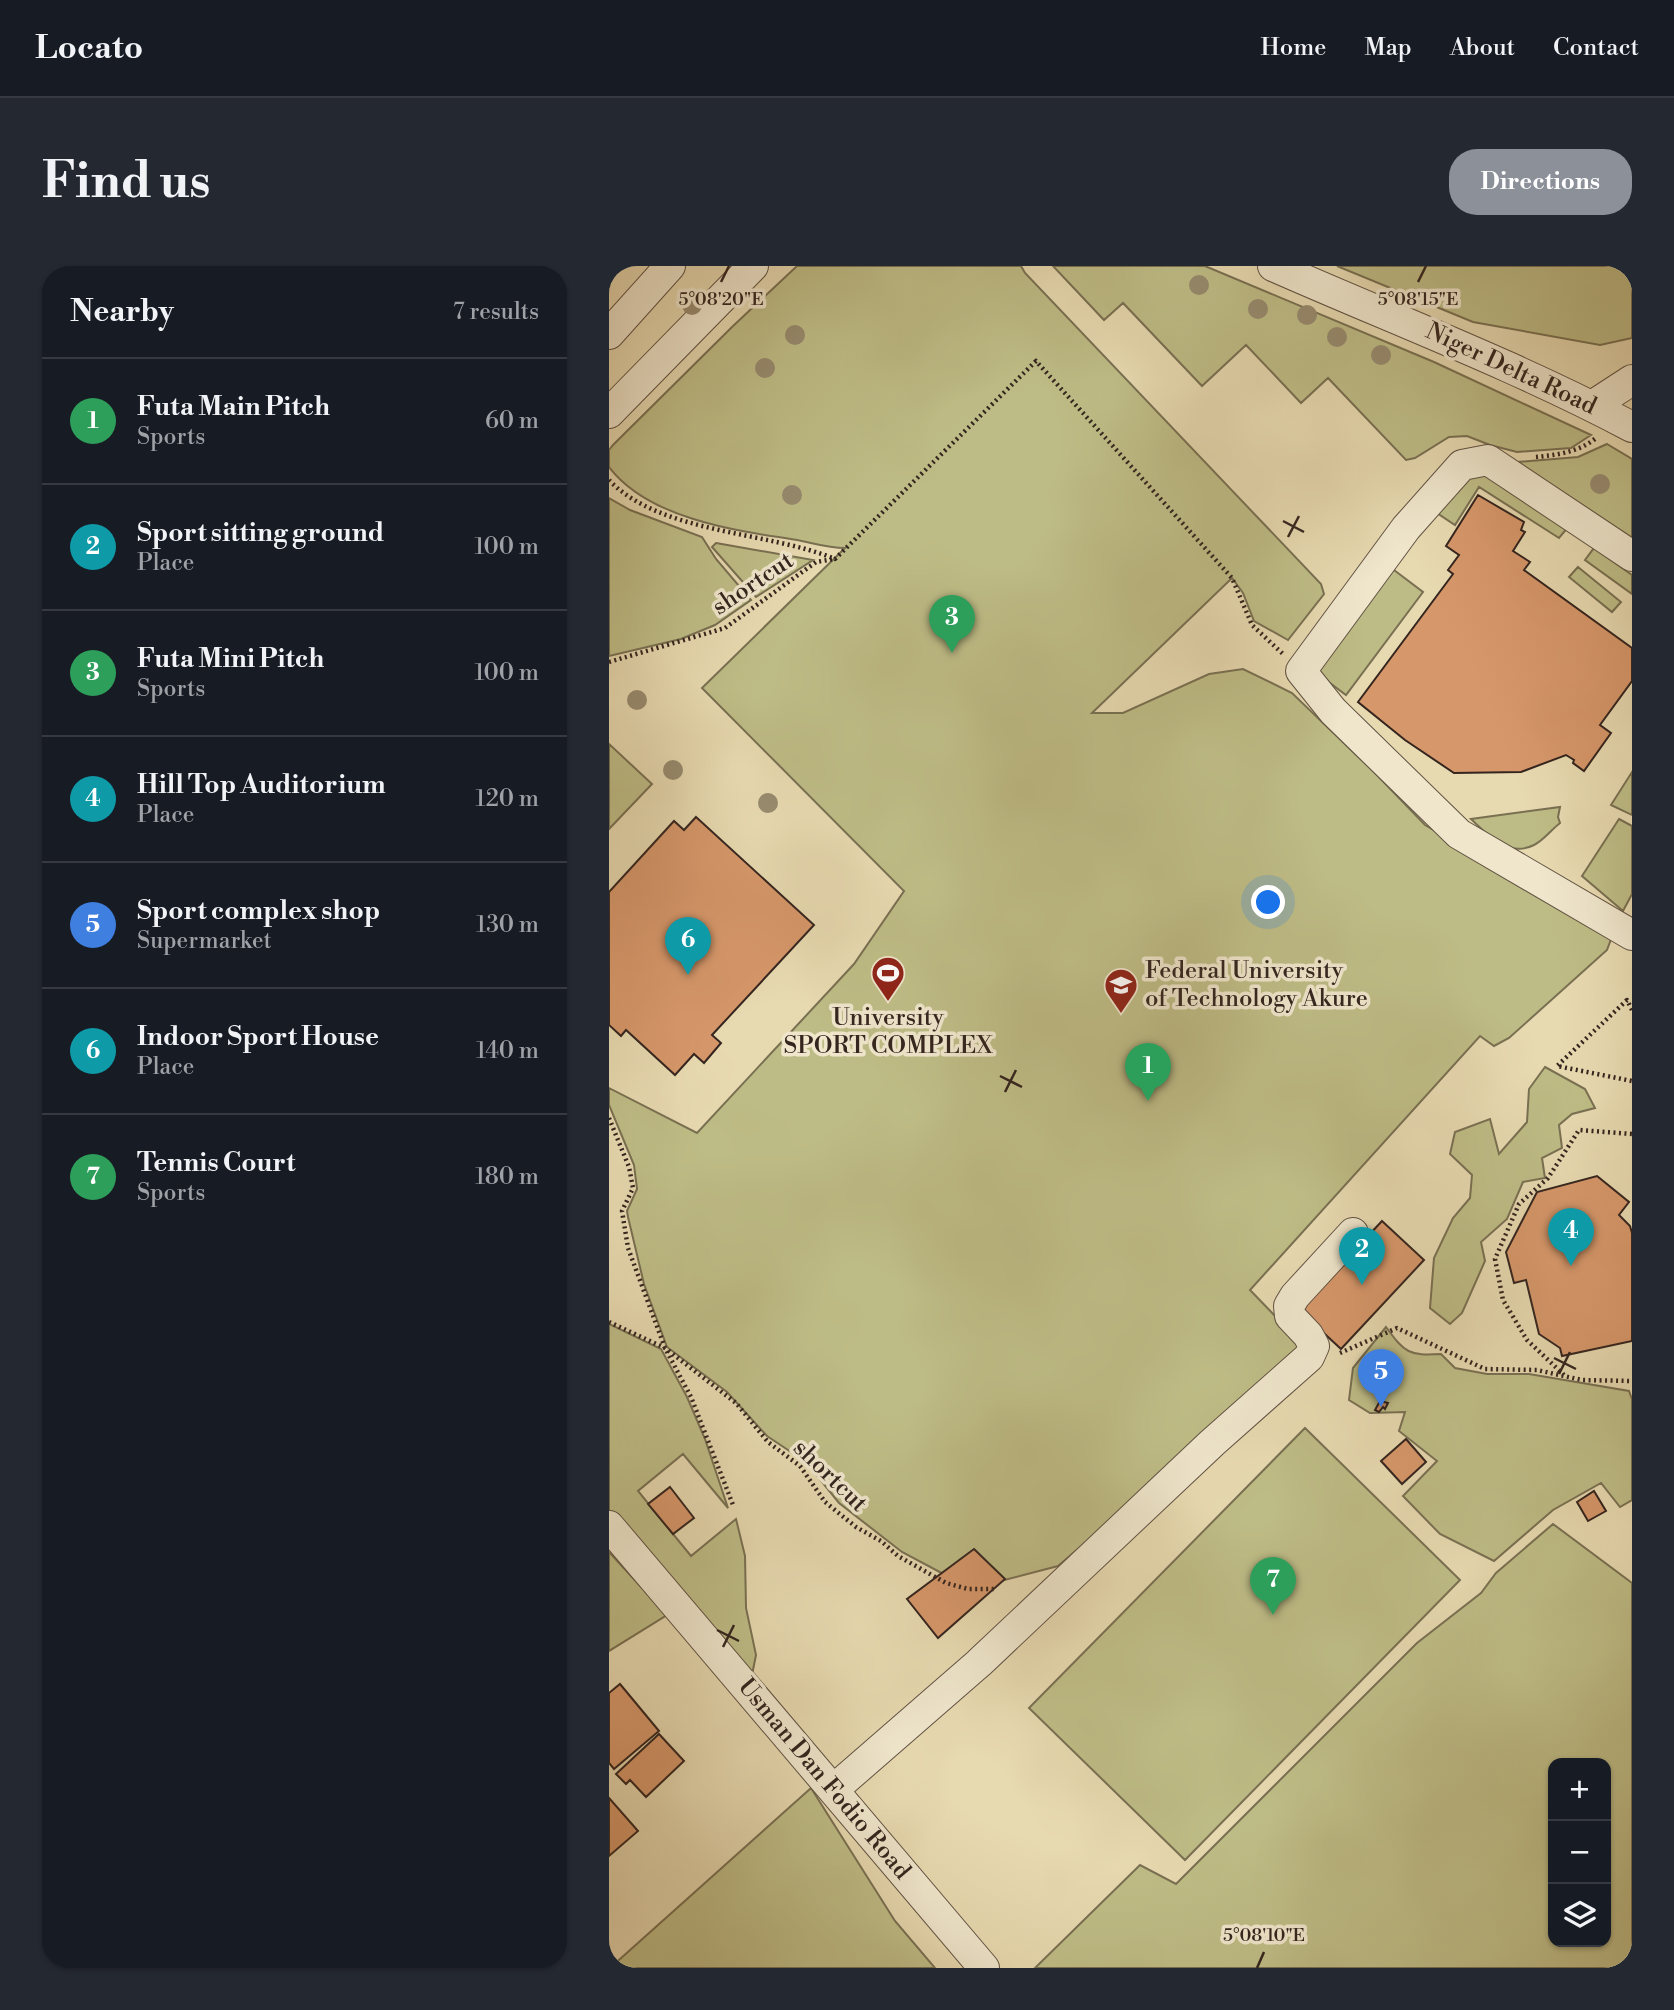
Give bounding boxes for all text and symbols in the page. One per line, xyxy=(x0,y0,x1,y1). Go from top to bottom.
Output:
text: Locato xyxy=(35,28,143,69)
text: Home xyxy=(1261,33,1326,63)
text: Map xyxy=(1364,33,1412,63)
text: About xyxy=(1450,33,1515,63)
text: Contact xyxy=(1553,33,1639,63)
button: Directions xyxy=(1449,149,1632,215)
text: Find us xyxy=(42,152,211,213)
text: 5°08'20"E xyxy=(678,288,764,311)
text: 5°08'15"E xyxy=(1378,288,1458,311)
text: Nearby xyxy=(70,293,174,331)
text: 7 results xyxy=(453,298,539,326)
street label: Niger Delta Road xyxy=(1421,316,1601,422)
text: Futa Main Pitch xyxy=(137,391,330,423)
text: 1 xyxy=(87,407,99,435)
text: 60 m xyxy=(485,407,539,435)
text: Sports xyxy=(137,423,205,451)
text: Sport sitting ground xyxy=(137,517,384,549)
text: 2 xyxy=(86,533,100,561)
text: 100 m xyxy=(474,533,539,561)
street label: shortcut xyxy=(707,546,800,622)
text: Place xyxy=(137,549,194,577)
pin: 3 xyxy=(929,595,975,653)
text: Futa Mini Pitch xyxy=(137,643,324,675)
text: 3 xyxy=(86,659,100,687)
text: 100 m xyxy=(474,659,539,687)
text: Sports xyxy=(137,675,205,703)
text: Hill Top Auditorium xyxy=(137,769,386,801)
text: 4 xyxy=(85,785,101,813)
text: 120 m xyxy=(475,785,539,813)
text: Place xyxy=(137,801,194,829)
your location xyxy=(1251,885,1285,919)
text: Sport complex shop xyxy=(137,895,380,927)
text: 5 xyxy=(86,911,100,939)
text: 130 m xyxy=(476,911,539,939)
pin: 6 xyxy=(665,917,711,975)
text: Supermarket xyxy=(137,927,272,955)
sports icon: University SPORT COMPLEX xyxy=(869,954,907,1003)
place label: Federal University of Technology Akure xyxy=(1145,956,1368,1014)
school or university icon: Federal University of Technology Akure xyxy=(1102,966,1140,1015)
place label: University SPORT COMPLEX xyxy=(784,1003,993,1061)
text: Indoor Sport House xyxy=(137,1021,379,1053)
text: 6 xyxy=(86,1037,100,1065)
text: 140 m xyxy=(476,1037,539,1065)
pin: 1 xyxy=(1125,1043,1171,1101)
text: Place xyxy=(137,1053,194,1081)
text: Tennis Court xyxy=(137,1147,295,1179)
text: 7 xyxy=(86,1163,100,1191)
text: 180 m xyxy=(475,1163,539,1191)
text: Sports xyxy=(137,1179,205,1207)
pin: 4 xyxy=(1548,1208,1594,1266)
pin: 2 xyxy=(1339,1227,1385,1285)
pin: 5 xyxy=(1358,1349,1404,1407)
street label: shortcut xyxy=(787,1433,874,1519)
pin: 7 xyxy=(1250,1557,1296,1615)
street label: Usman Dan Fodio Road xyxy=(731,1672,917,1886)
map controls xyxy=(1548,1758,1611,1947)
button: + xyxy=(1548,1758,1611,1821)
button: − xyxy=(1548,1821,1611,1884)
button: layers xyxy=(1548,1884,1611,1947)
text: 5°08'10"E xyxy=(1223,1924,1305,1947)

